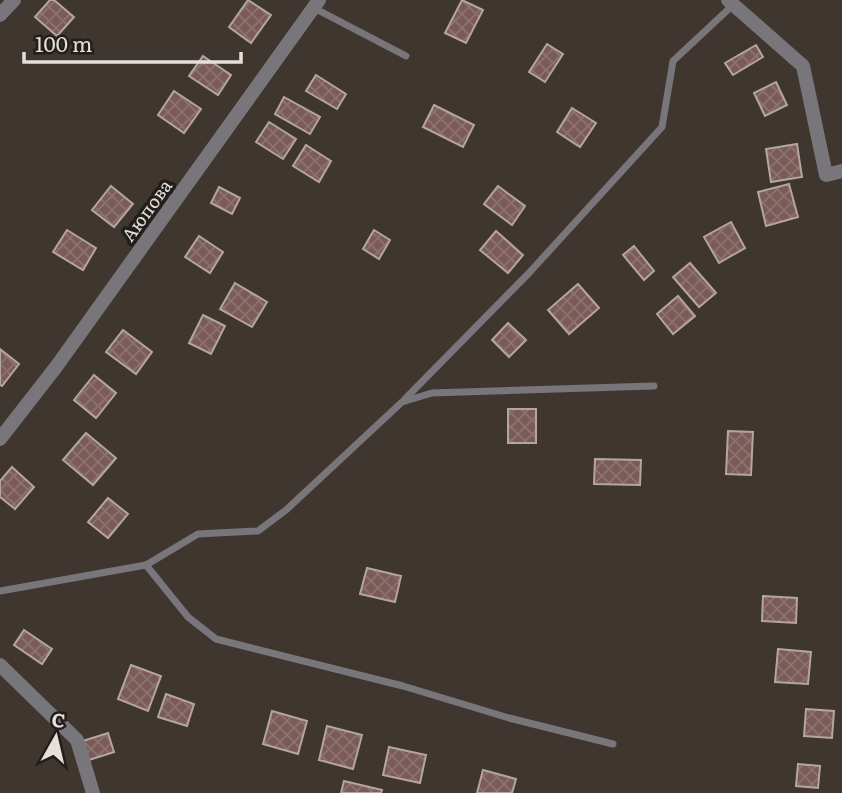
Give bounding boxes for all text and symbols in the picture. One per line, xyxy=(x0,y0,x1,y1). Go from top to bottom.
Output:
scale bar xyxy=(24,21,242,65)
text: 100 m xyxy=(35,27,92,58)
street label: Аюпова xyxy=(114,173,178,247)
north arrow xyxy=(21,702,91,772)
text: С xyxy=(50,704,67,734)

